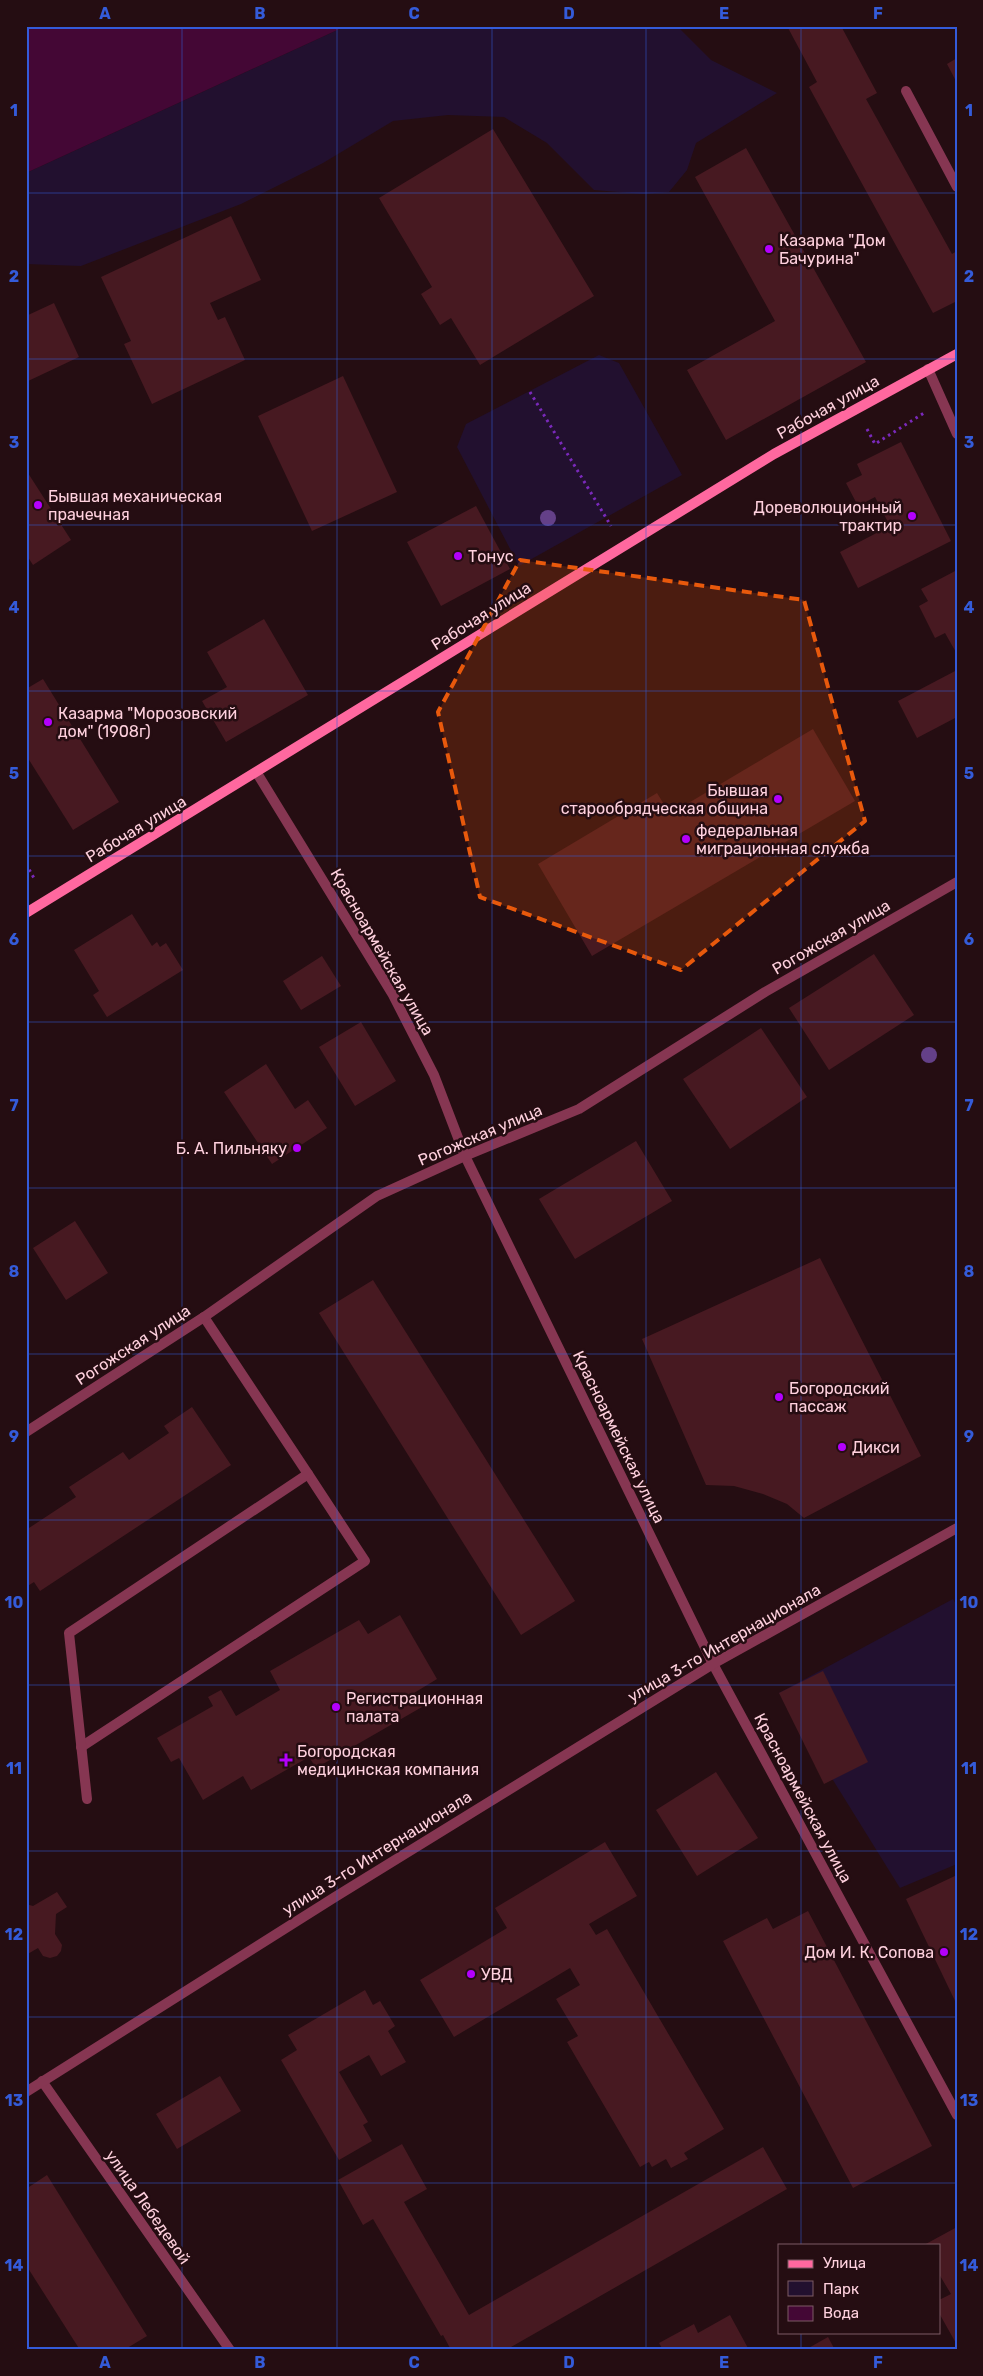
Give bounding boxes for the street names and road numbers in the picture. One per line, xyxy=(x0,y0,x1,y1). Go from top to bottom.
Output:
street label: Рабочая улица xyxy=(774,371,882,443)
street label: Рабочая улица xyxy=(428,578,534,654)
street label: Рабочая улица xyxy=(82,792,190,866)
street label: Красноармейская улица xyxy=(326,865,438,1039)
street label: Рогожская улица xyxy=(769,896,893,978)
street label: Рогожская улица xyxy=(415,1100,545,1170)
street label: Рогожская улица xyxy=(72,1301,194,1389)
street label: Красноармейская улица xyxy=(569,1348,669,1526)
street label: улица 3-го Интернационала xyxy=(624,1580,824,1706)
street label: Красноармейская улица xyxy=(750,1710,856,1886)
street label: улица 3-го Интернационала xyxy=(279,1787,475,1919)
street label: улица Лебедевой xyxy=(102,2146,194,2268)

